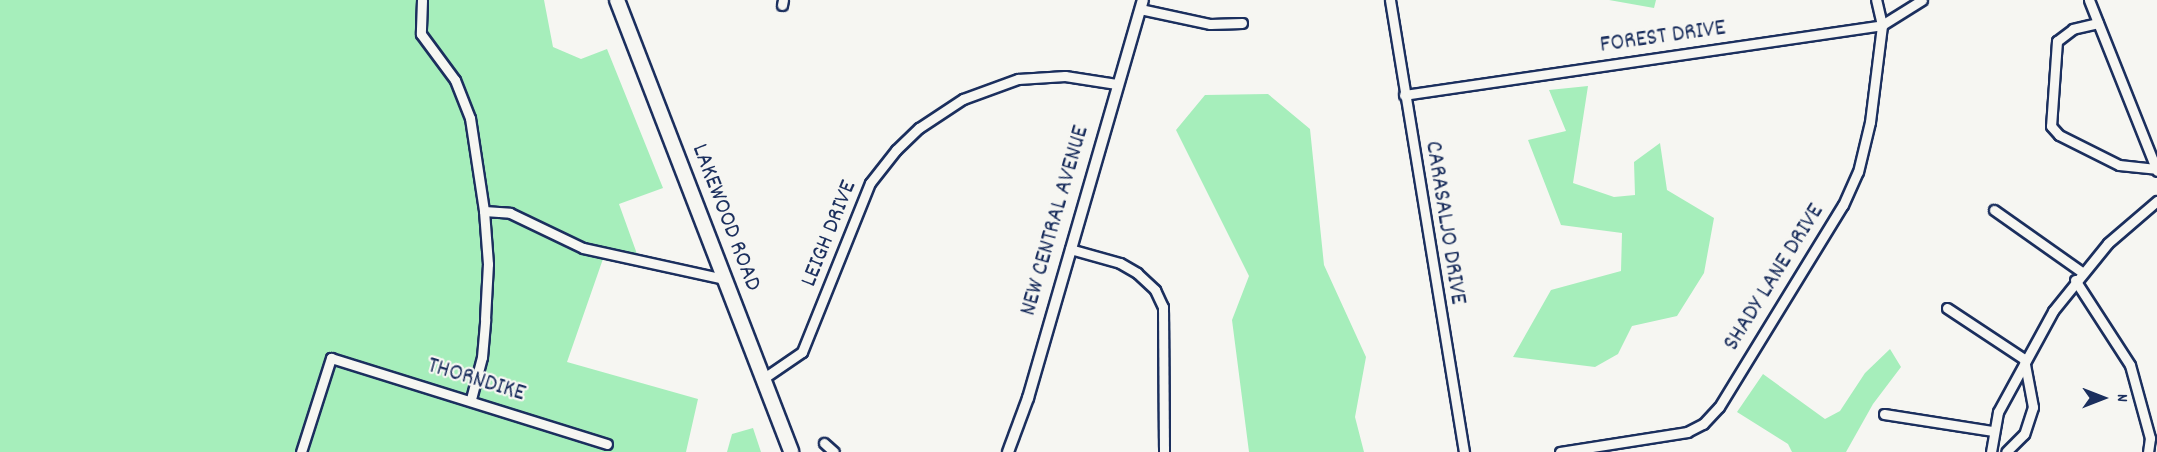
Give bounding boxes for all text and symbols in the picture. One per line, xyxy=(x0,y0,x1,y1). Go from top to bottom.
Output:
street label: FOREST DRIVE xyxy=(1598,15,1728,61)
street label: NEW CENTRAL AVENUE xyxy=(1015,123,1097,319)
street label: CARASALJO DRIVE xyxy=(1417,139,1471,307)
street label: LAKEWOOD ROAD xyxy=(684,140,766,296)
street label: LEIGH DRIVE xyxy=(796,177,864,291)
street label: SHADY LANE DRIVE xyxy=(1718,199,1832,357)
street label: THORNDIKE xyxy=(423,352,529,410)
north arrow xyxy=(2073,368,2133,428)
text: N xyxy=(2110,394,2133,402)

